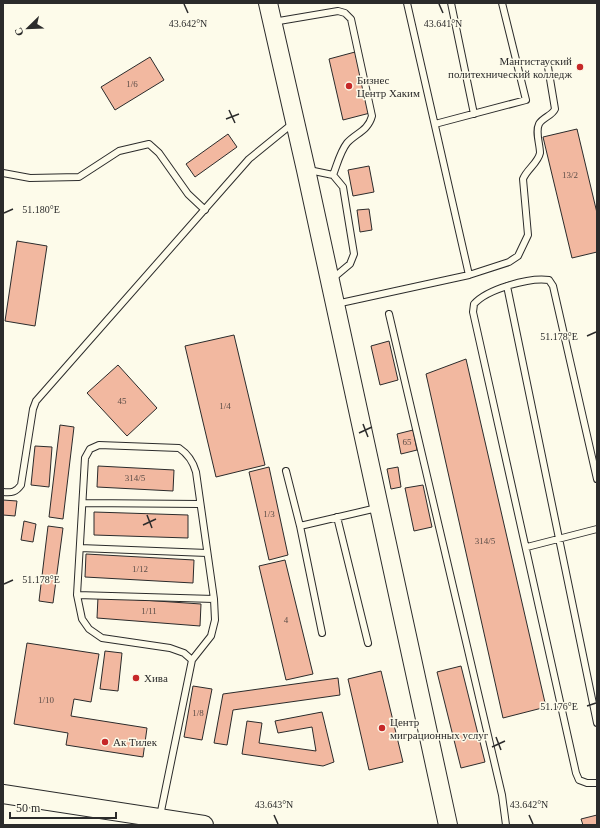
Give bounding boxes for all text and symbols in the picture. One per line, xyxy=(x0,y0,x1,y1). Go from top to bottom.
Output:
north arrow xyxy=(8,8,48,48)
text: 43.642°N xyxy=(169,18,207,29)
text: 43.641°N xyxy=(424,18,462,29)
text: С xyxy=(12,26,26,38)
place label: Мангистауский политехнический колледж xyxy=(448,55,572,80)
marker: Мангистауский политехнический колледж xyxy=(575,62,585,72)
place label: Бизнес Центр Хаким xyxy=(357,74,420,99)
house number: 1/6 xyxy=(126,79,138,89)
marker: Бизнес Центр Хаким xyxy=(344,81,354,91)
house number: 13/2 xyxy=(562,170,578,180)
text: 51.180°E xyxy=(22,204,60,215)
text: 51.178°E xyxy=(540,331,578,342)
house number: 45 xyxy=(118,396,127,406)
house number: 1/4 xyxy=(219,401,231,411)
house number: 65 xyxy=(403,437,412,447)
house number: 314/5 xyxy=(125,473,146,483)
house number: 1/3 xyxy=(263,509,275,519)
house number: 314/5 xyxy=(475,536,496,546)
house number: 1/12 xyxy=(132,564,148,574)
text: 51.178°E xyxy=(22,574,60,585)
house number: 1/11 xyxy=(141,606,157,616)
house number: 4 xyxy=(284,615,289,625)
place label: Хива xyxy=(144,672,168,684)
marker: Хива xyxy=(131,673,141,683)
house number: 1/10 xyxy=(38,695,54,705)
text: 51.176°E xyxy=(540,701,578,712)
house number: 1/8 xyxy=(192,708,204,718)
place label: Центр миграционных услуг xyxy=(390,716,489,741)
marker: Центр миграционных услуг xyxy=(377,723,387,733)
place label: Ак Тилек xyxy=(113,736,158,748)
marker: Ак Тилек xyxy=(100,737,110,747)
scale bar xyxy=(10,794,116,820)
text: 43.643°N xyxy=(255,799,293,810)
text: 43.642°N xyxy=(510,799,548,810)
text: 50 m xyxy=(16,801,41,815)

